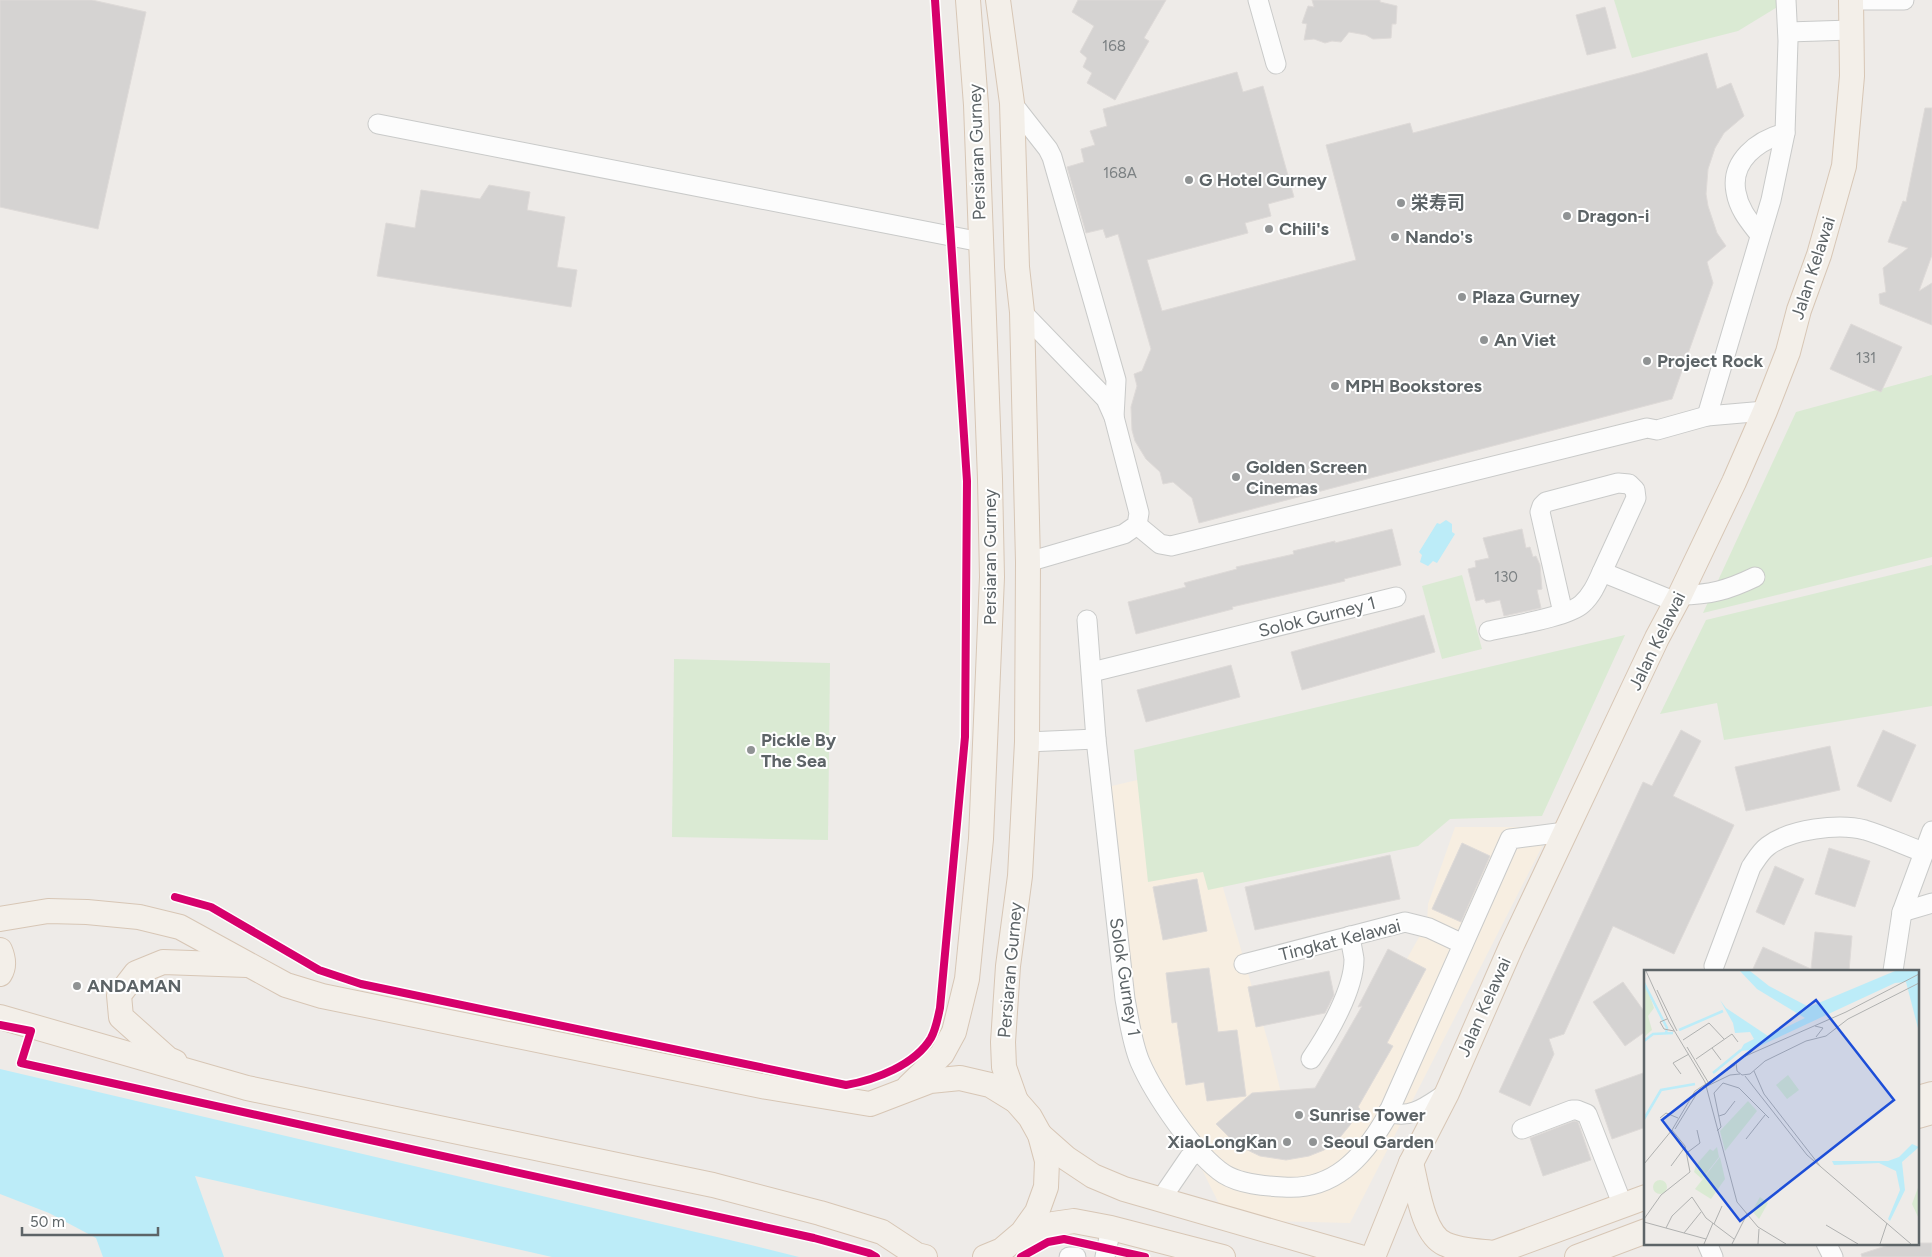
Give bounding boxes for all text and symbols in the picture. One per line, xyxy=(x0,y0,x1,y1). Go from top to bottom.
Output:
house number: 168 xyxy=(1102,37,1126,55)
street label: Persiaran Gurney xyxy=(964,83,990,221)
house number: 168A xyxy=(1103,164,1137,182)
place label: G Hotel Gurney xyxy=(1199,169,1328,191)
marker: G Hotel Gurney xyxy=(1183,174,1195,186)
place label: 栄寿司 xyxy=(1411,192,1465,214)
marker: 栄寿司 xyxy=(1395,197,1407,209)
place label: Dragon-i xyxy=(1577,205,1650,227)
marker: Dragon-i xyxy=(1561,210,1573,222)
street label: Jalan Kelawai xyxy=(1786,214,1840,322)
place label: Chili's xyxy=(1279,218,1330,240)
marker: Chili's xyxy=(1263,223,1275,235)
place label: Nando's xyxy=(1405,226,1473,248)
marker: Nando's xyxy=(1389,231,1401,243)
place label: Plaza Gurney xyxy=(1472,286,1581,308)
marker: Plaza Gurney xyxy=(1456,291,1468,303)
place label: An Viet xyxy=(1494,329,1556,351)
marker: An Viet xyxy=(1478,334,1490,346)
house number: 131 xyxy=(1856,349,1876,367)
place label: Project Rock xyxy=(1657,350,1764,372)
marker: Project Rock xyxy=(1641,355,1653,367)
place label: MPH Bookstores xyxy=(1345,375,1482,397)
marker: MPH Bookstores xyxy=(1329,380,1341,392)
place label: Golden Screen Cinemas xyxy=(1246,456,1367,499)
marker: Golden Screen Cinemas xyxy=(1230,471,1242,483)
street label: Persiaran Gurney xyxy=(979,488,1001,625)
house number: 130 xyxy=(1494,568,1518,586)
street label: Jalan Kelawai xyxy=(1624,588,1690,694)
street label: Solok Gurney 1 xyxy=(1256,592,1378,642)
place label: Pickle By The Sea xyxy=(761,729,837,772)
marker: Pickle By The Sea xyxy=(745,744,757,756)
street label: Persiaran Gurney xyxy=(993,900,1027,1039)
street label: Tingkat Kelawai xyxy=(1277,914,1403,966)
street label: Solok Gurney 1 xyxy=(1105,916,1145,1038)
street label: Jalan Kelawai xyxy=(1452,954,1516,1060)
inset map xyxy=(1644,970,1920,1244)
place label: ANDAMAN xyxy=(87,975,181,997)
marker: ANDAMAN xyxy=(71,980,83,992)
place label: Sunrise Tower xyxy=(1309,1104,1426,1126)
marker: Sunrise Tower xyxy=(1293,1109,1305,1121)
place label: XiaoLongKan xyxy=(1168,1131,1277,1153)
place label: Seoul Garden xyxy=(1323,1131,1434,1153)
marker: XiaoLongKan xyxy=(1281,1136,1293,1148)
marker: Seoul Garden xyxy=(1307,1136,1319,1148)
scale bar xyxy=(22,1204,159,1236)
text: 50 m xyxy=(30,1213,65,1231)

